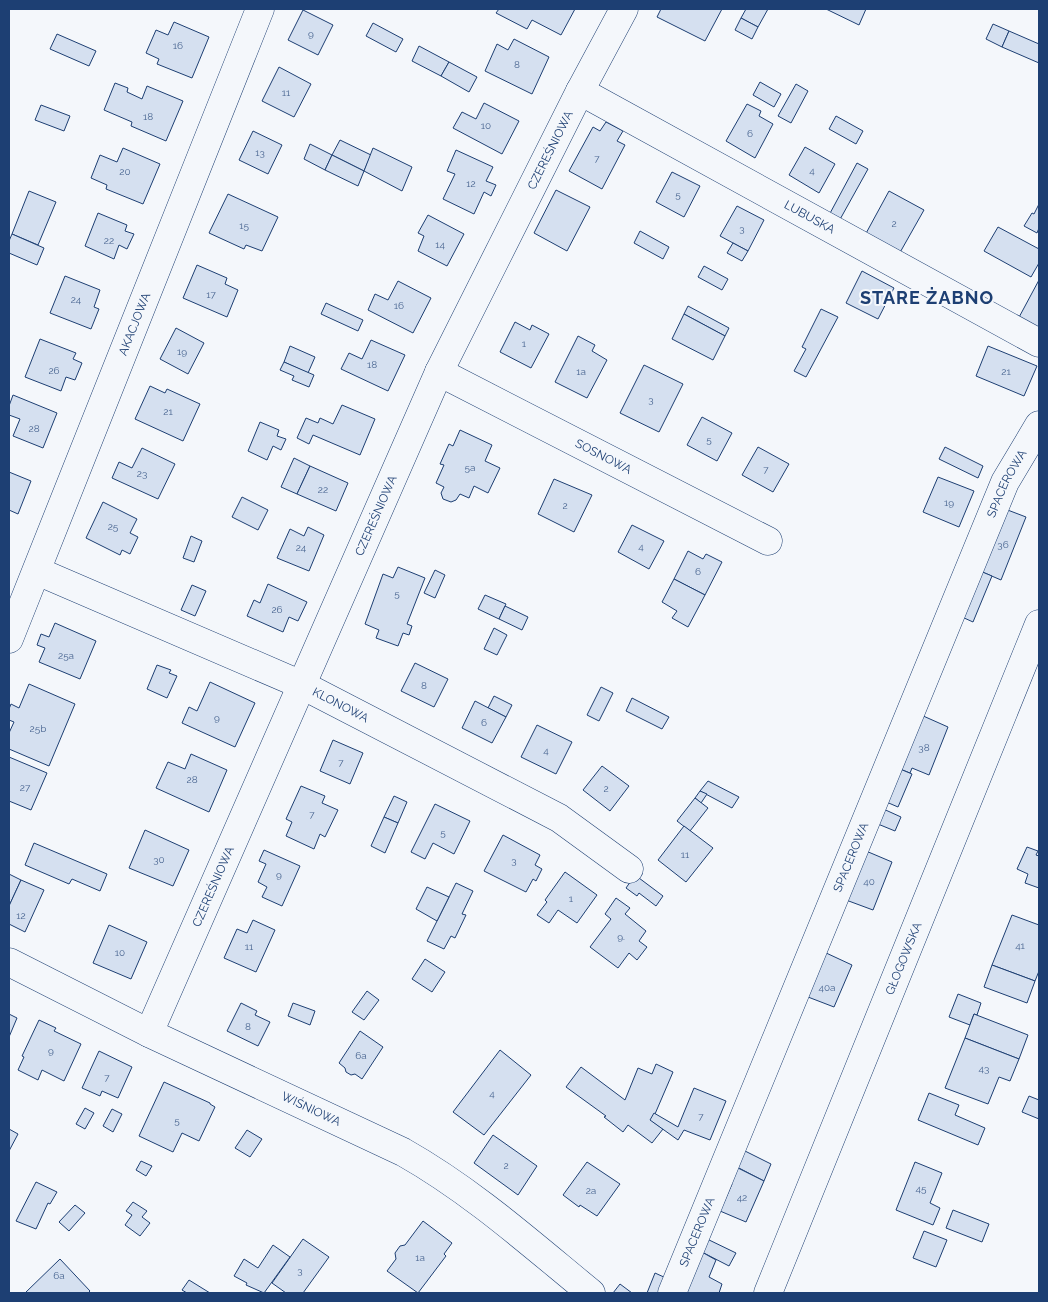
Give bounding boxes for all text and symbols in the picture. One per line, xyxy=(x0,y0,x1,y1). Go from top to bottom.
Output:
house number: 9 xyxy=(308,28,314,39)
house number: 16 xyxy=(173,40,183,51)
house number: 8 xyxy=(514,59,520,70)
house number: 11 xyxy=(282,87,291,98)
street label: CZEREŚNIOWA xyxy=(525,108,576,192)
house number: 18 xyxy=(143,111,153,122)
house number: 10 xyxy=(481,120,491,131)
house number: 6 xyxy=(747,128,753,139)
house number: 13 xyxy=(255,147,265,158)
house number: 7 xyxy=(594,153,600,164)
house number: 4 xyxy=(809,165,815,176)
house number: 20 xyxy=(119,166,131,177)
house number: 12 xyxy=(466,178,476,189)
house number: 5 xyxy=(675,189,681,200)
street label: LUBUSKA xyxy=(782,198,838,237)
house number: 2 xyxy=(891,218,897,229)
house number: 15 xyxy=(239,220,249,231)
house number: 3 xyxy=(739,223,745,234)
house number: 22 xyxy=(104,235,114,246)
house number: 14 xyxy=(435,239,445,250)
district label: STARE ŻABNO xyxy=(860,287,994,308)
house number: 17 xyxy=(206,289,216,300)
street label: AKACJOWA xyxy=(116,291,153,357)
house number: 24 xyxy=(71,294,82,305)
house number: 16 xyxy=(394,300,404,311)
house number: 1 xyxy=(522,338,527,349)
house number: 19 xyxy=(177,346,187,357)
house number: 18 xyxy=(367,359,377,370)
house number: 26 xyxy=(48,365,60,376)
house number: 1a xyxy=(576,366,586,377)
house number: 21 xyxy=(1001,366,1011,377)
house number: 3 xyxy=(648,394,654,405)
house number: 21 xyxy=(163,406,173,417)
house number: 28 xyxy=(28,423,40,434)
house number: 5 xyxy=(706,434,712,445)
street label: SOSNOWA xyxy=(573,436,634,477)
street label: SPACEROWA xyxy=(984,447,1030,520)
house number: 5a xyxy=(465,462,475,473)
house number: 7 xyxy=(763,464,769,475)
house number: 23 xyxy=(137,468,147,479)
street label: CZEREŚNIOWA xyxy=(352,473,400,558)
house number: 22 xyxy=(318,484,328,495)
house number: 19 xyxy=(944,497,954,508)
house number: 2 xyxy=(562,500,568,511)
house number: 25 xyxy=(108,521,119,532)
house number: 36 xyxy=(997,539,1009,550)
house number: 4 xyxy=(638,541,644,552)
house number: 24 xyxy=(296,542,307,553)
house number: 6 xyxy=(695,566,701,577)
house number: 5 xyxy=(394,588,400,599)
house number: 26 xyxy=(271,604,283,615)
house number: 25a xyxy=(58,650,74,661)
house number: 8 xyxy=(421,680,427,691)
street label: KLONOWA xyxy=(310,685,371,725)
house number: 9 xyxy=(214,712,220,723)
house number: 6 xyxy=(481,717,487,728)
house number: 25b xyxy=(30,723,46,734)
house number: 38 xyxy=(918,742,930,753)
house number: 4 xyxy=(543,745,549,756)
house number: 7 xyxy=(338,757,344,768)
house number: 28 xyxy=(186,774,198,785)
house number: 27 xyxy=(20,782,31,793)
house number: 2 xyxy=(603,783,609,794)
house number: 7 xyxy=(309,809,315,820)
street label: SPACEROWA xyxy=(830,820,871,894)
house number: 5 xyxy=(440,827,446,838)
street label: CZEREŚNIOWA xyxy=(190,844,237,929)
house number: 11 xyxy=(681,849,690,860)
house number: 30 xyxy=(153,854,165,865)
house number: 3 xyxy=(511,855,517,866)
house number: 9 xyxy=(276,869,282,880)
house number: 40 xyxy=(863,876,875,887)
house number: 1 xyxy=(569,893,574,904)
house number: 12 xyxy=(16,910,26,921)
street label: GŁOGOWSKA xyxy=(883,920,925,997)
house number: 9. xyxy=(617,931,625,942)
house number: 41 xyxy=(1015,940,1026,951)
house number: 11 xyxy=(245,941,254,952)
house number: 10 xyxy=(115,947,125,958)
house number: 40a xyxy=(818,982,836,993)
house number: 8 xyxy=(245,1021,251,1032)
house number: 9 xyxy=(48,1045,54,1056)
house number: 6a xyxy=(355,1050,367,1061)
house number: 43 xyxy=(979,1063,989,1074)
house number: 7 xyxy=(104,1072,110,1083)
house number: 4 xyxy=(489,1088,495,1099)
street label: WIŚNIOWA xyxy=(279,1089,343,1129)
house number: 7 xyxy=(698,1111,704,1122)
house number: 5 xyxy=(174,1115,180,1126)
house number: 2 xyxy=(503,1160,509,1171)
house number: 45 xyxy=(916,1183,927,1194)
house number: 2a xyxy=(586,1185,596,1196)
house number: 42 xyxy=(737,1192,747,1203)
street label: SPACEROWA xyxy=(677,1195,718,1269)
house number: 1a xyxy=(415,1252,425,1263)
house number: 3 xyxy=(297,1265,303,1276)
house number: 6a xyxy=(53,1270,65,1281)

